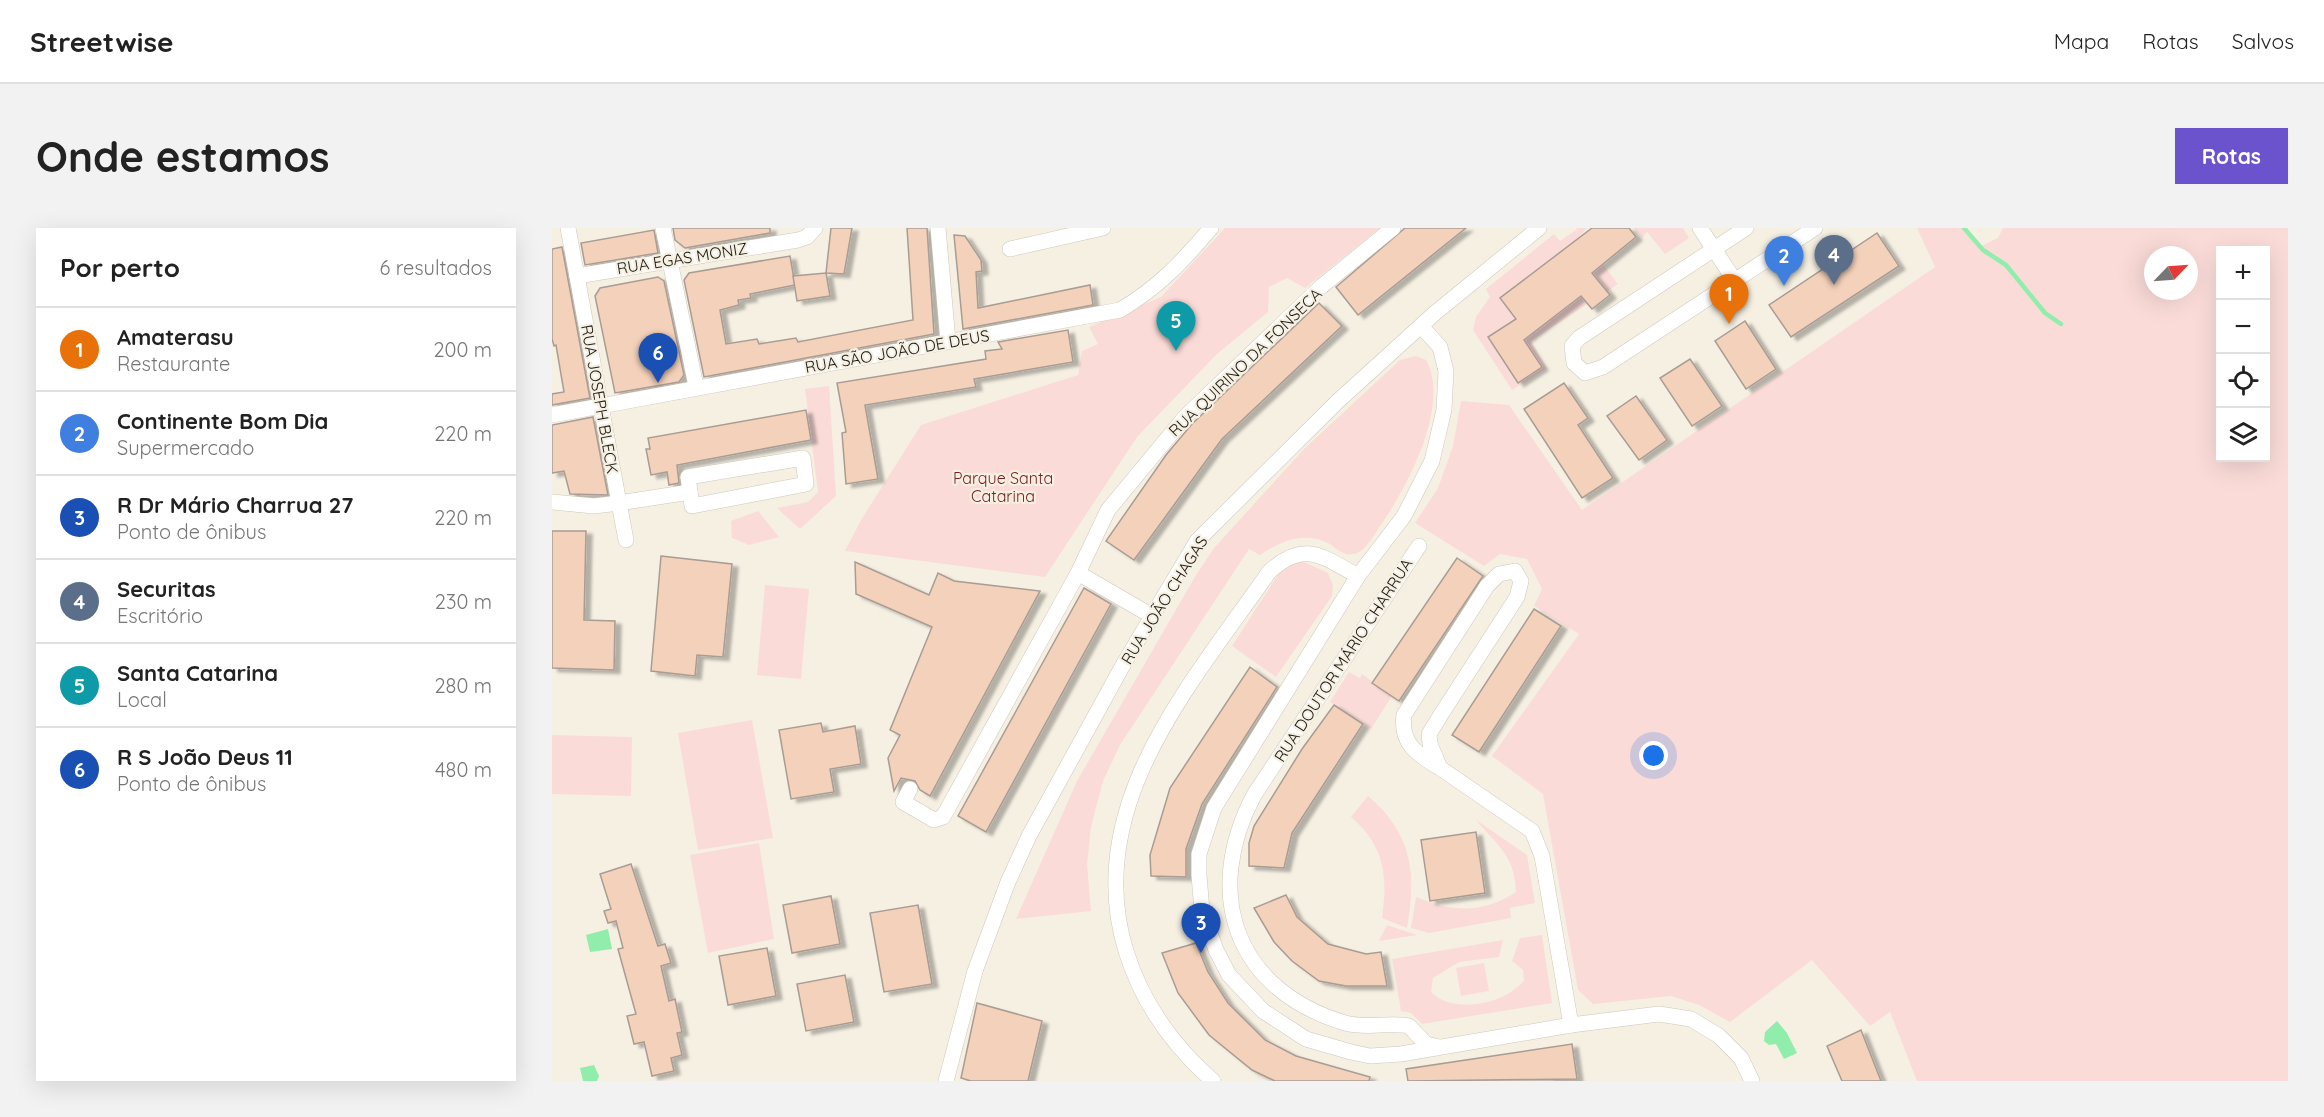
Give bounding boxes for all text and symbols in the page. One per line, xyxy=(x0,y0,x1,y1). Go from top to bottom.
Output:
text: Streetwise xyxy=(30,24,173,59)
text: Mapa xyxy=(2054,28,2109,54)
text: Rotas xyxy=(2142,28,2199,54)
text: Salvos xyxy=(2232,28,2294,54)
button: Rotas xyxy=(2175,128,2288,184)
text: Onde estamos xyxy=(36,130,330,183)
pin: 2 xyxy=(1764,236,1804,286)
pin: 4 xyxy=(1814,236,1854,285)
street label: RUA EGAS MONIZ xyxy=(615,238,749,278)
north arrow xyxy=(2144,246,2198,300)
map controls xyxy=(2216,246,2270,462)
button: + xyxy=(2216,246,2270,300)
text: Por perto xyxy=(60,251,180,284)
text: 6 resultados xyxy=(379,255,492,280)
pin: 1 xyxy=(1710,274,1748,324)
street label: RUA QUIRINO DA FONSECA xyxy=(1164,284,1326,440)
button: − xyxy=(2216,300,2270,354)
pin: 5 xyxy=(1156,302,1196,351)
text: Amaterasu xyxy=(117,323,234,351)
street label: RUA JOSEPH BLECK xyxy=(577,323,623,475)
street label: RUA SÃO JOÃO DE DEUS xyxy=(803,325,991,377)
pin: 6 xyxy=(638,334,678,383)
text: 1 xyxy=(76,337,83,362)
text: 200 m xyxy=(433,337,492,362)
text: Restaurante xyxy=(117,351,230,376)
button: locate xyxy=(2216,354,2270,408)
text: Continente Bom Dia xyxy=(117,407,328,435)
button: layers xyxy=(2216,408,2270,462)
text: 2 xyxy=(74,421,85,446)
text: 220 m xyxy=(434,421,492,446)
text: Supermercado xyxy=(117,435,254,460)
park label: Parque Santa Catarina xyxy=(953,468,1053,506)
text: R Dr Mário Charrua 27 xyxy=(117,491,353,519)
text: 3 xyxy=(74,505,85,530)
text: 220 m xyxy=(434,505,492,530)
text: Ponto de ônibus xyxy=(117,519,266,544)
street label: RUA JOÃO CHAGAS xyxy=(1116,532,1212,668)
street label: RUA DOUTOR MÁRIO CHARRUA xyxy=(1270,554,1416,766)
text: Securitas xyxy=(117,575,216,603)
text: 4 xyxy=(74,589,85,614)
text: 230 m xyxy=(435,589,492,614)
text: Escritório xyxy=(117,603,203,628)
text: Santa Catarina xyxy=(117,659,278,687)
text: 5 xyxy=(74,673,85,698)
text: 280 m xyxy=(435,673,492,698)
text: Local xyxy=(117,687,167,712)
your location xyxy=(1639,741,1668,770)
text: R S João Deus 11 xyxy=(117,743,293,771)
text: 6 xyxy=(74,757,85,782)
text: 480 m xyxy=(435,757,492,782)
text: Ponto de ônibus xyxy=(117,771,266,796)
pin: 3 xyxy=(1182,904,1220,953)

